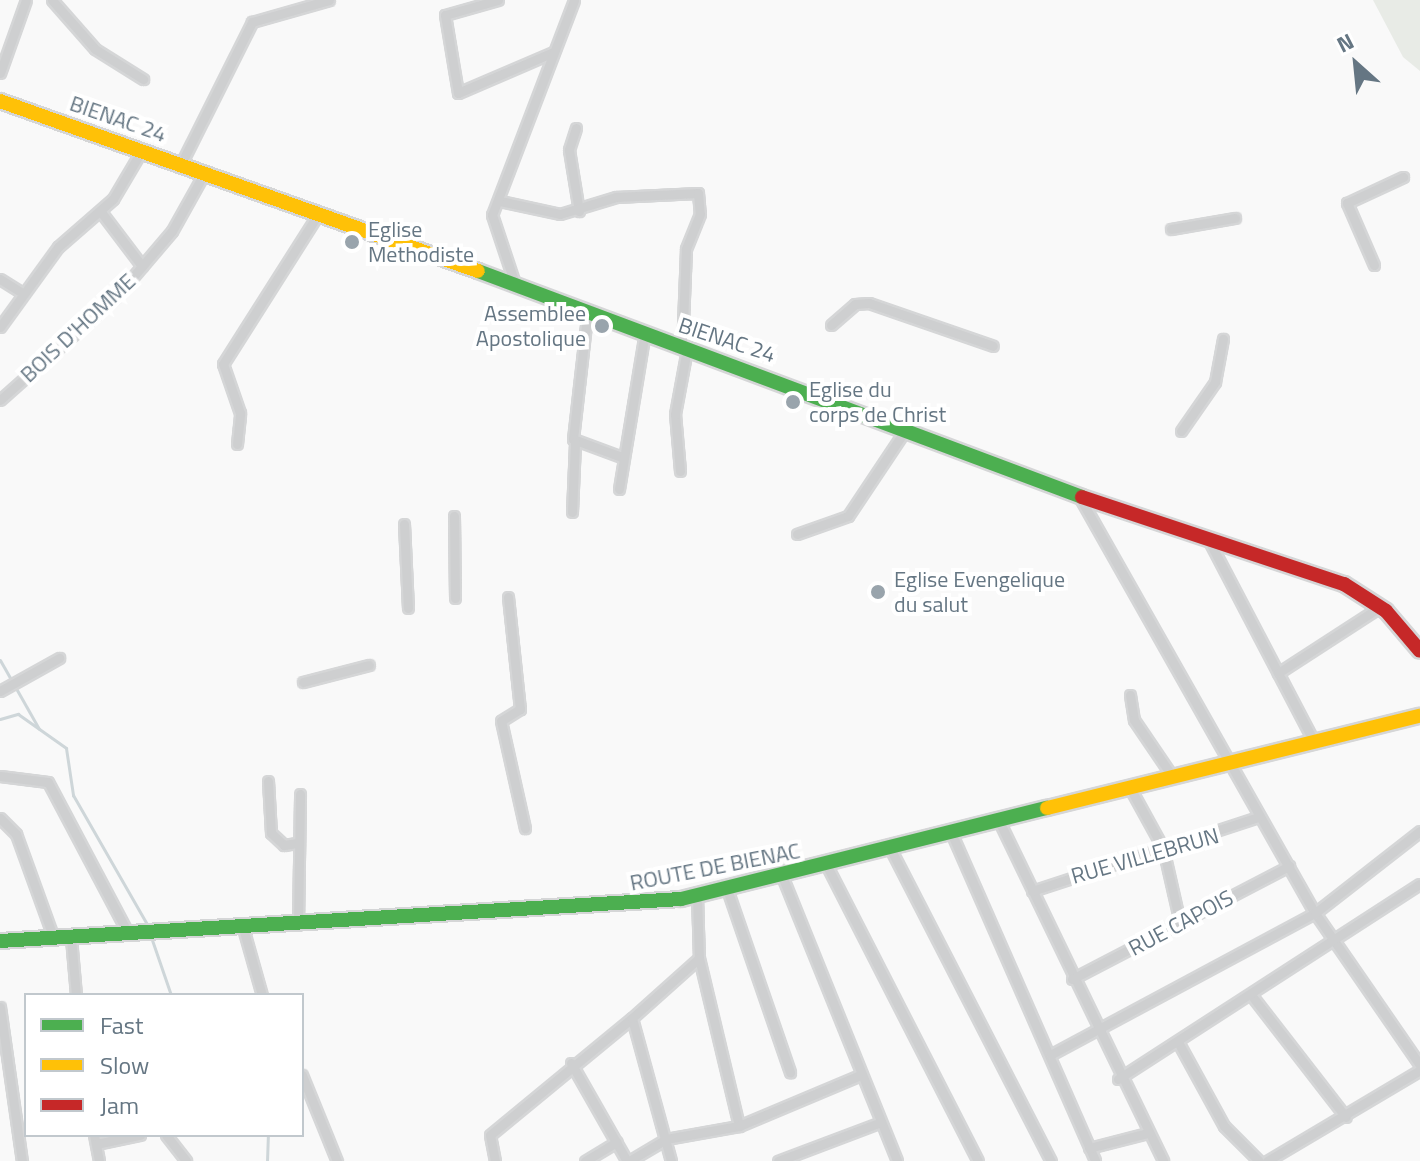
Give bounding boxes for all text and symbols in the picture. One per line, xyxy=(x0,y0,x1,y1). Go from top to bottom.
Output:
north arrow xyxy=(1316,24,1396,104)
text: N xyxy=(1331,24,1360,61)
street label: BIENAC 24 xyxy=(66,90,170,148)
place label: Eglise Methodiste xyxy=(368,216,474,268)
marker: Eglise Methodiste xyxy=(343,233,361,251)
street label: BOIS D'HOMME xyxy=(15,268,141,388)
place label: Assemblee Apostolique xyxy=(476,300,586,352)
street label: BIENAC 24 xyxy=(675,312,779,368)
marker: Assemblee Apostolique xyxy=(593,317,611,335)
place label: Eglise du corps de Christ xyxy=(809,376,946,428)
marker: Eglise du corps de Christ xyxy=(784,393,802,411)
place label: Eglise Evengelique du salut xyxy=(894,566,1065,618)
marker: Eglise Evengelique du salut xyxy=(869,583,887,601)
street label: RUE VILLEBRUN xyxy=(1068,822,1222,890)
street label: ROUTE DE BIENAC xyxy=(628,838,802,896)
street label: RUE CAPOIS xyxy=(1124,884,1238,962)
legend xyxy=(24,993,304,1137)
text: Fast xyxy=(100,1007,143,1043)
text: Slow xyxy=(100,1047,149,1083)
text: Jam xyxy=(100,1087,139,1123)

